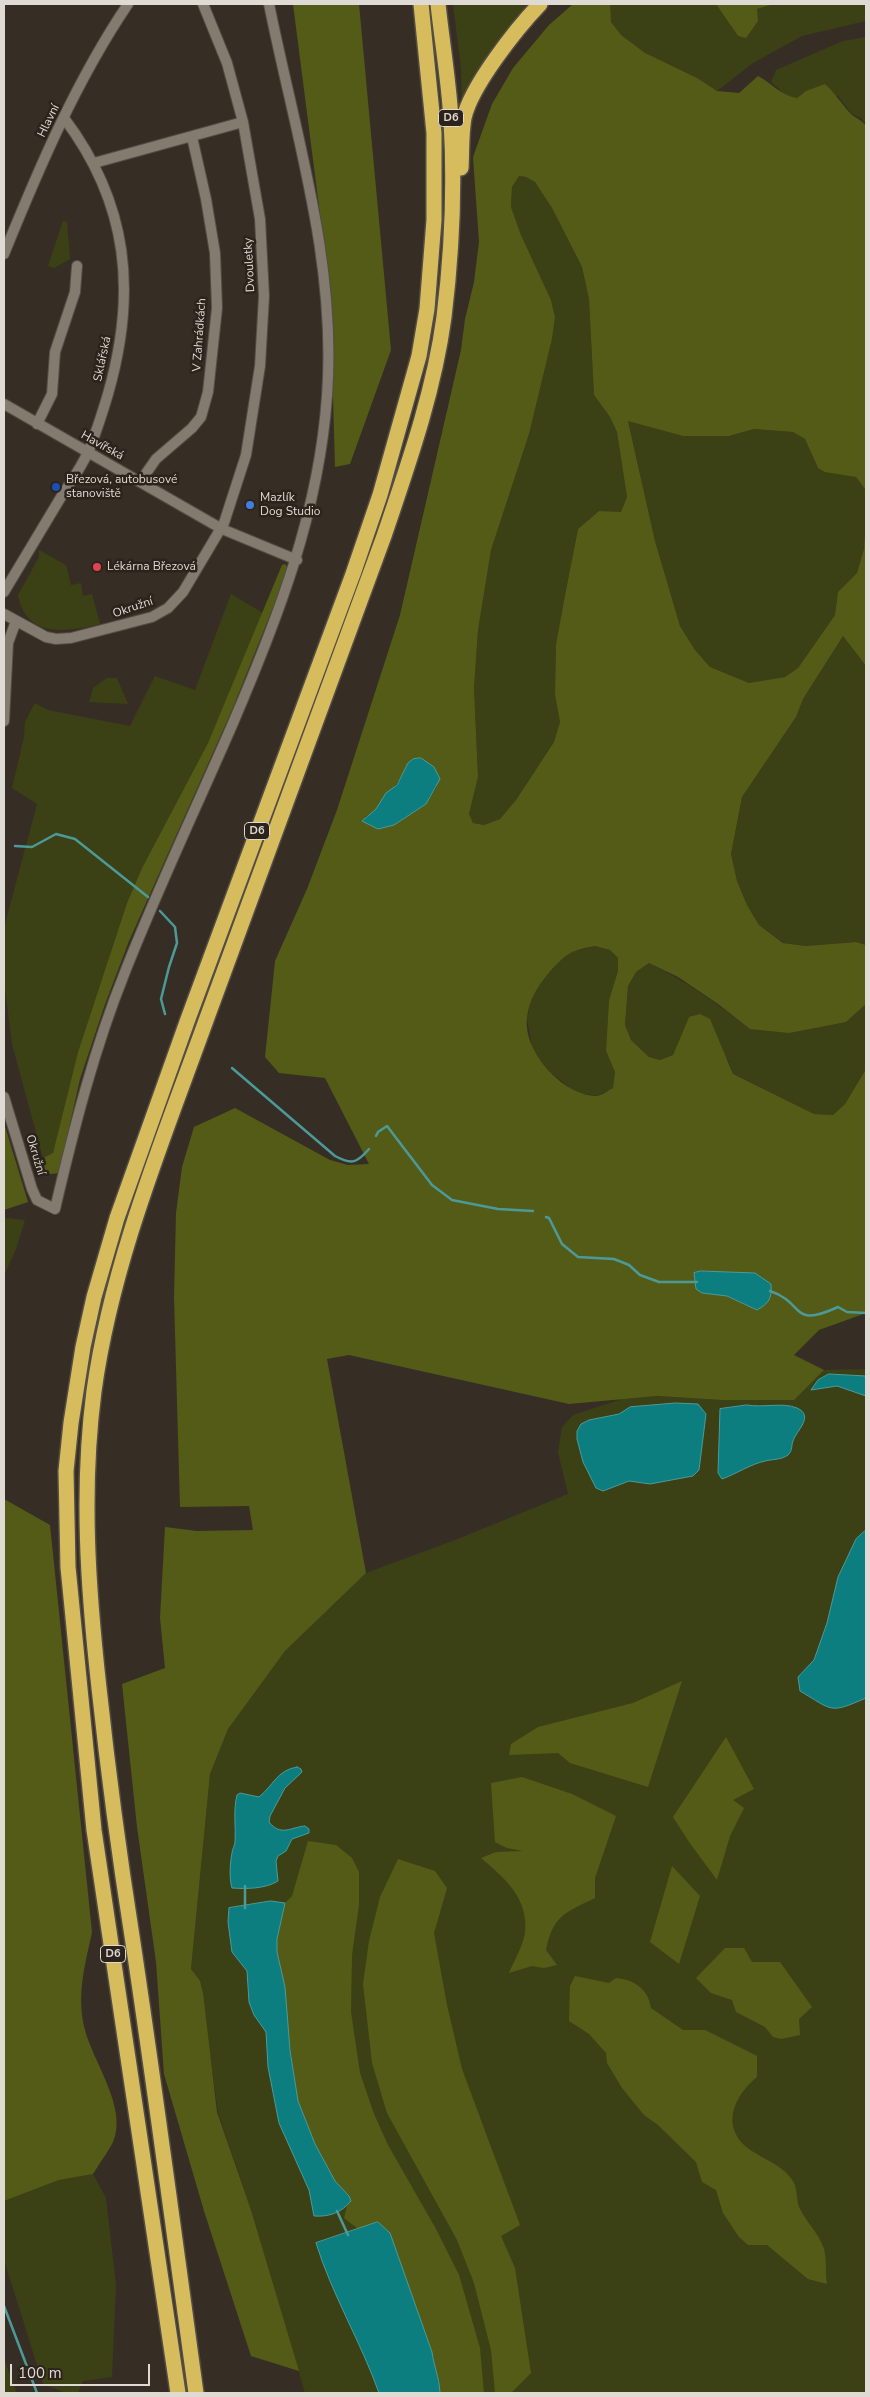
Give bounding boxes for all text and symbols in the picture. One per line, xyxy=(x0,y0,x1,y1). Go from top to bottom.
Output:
street label: Hlavní xyxy=(35,102,63,140)
road number: D6 xyxy=(438,110,464,126)
street label: Dvouletky xyxy=(241,237,259,293)
street label: V Zahrádkách xyxy=(190,298,210,372)
street label: Sklářská xyxy=(91,335,115,383)
street label: Havířská xyxy=(78,428,126,464)
place label: Březová, autobusové stanoviště xyxy=(66,473,177,501)
marker: Březová, autobusové stanoviště xyxy=(50,481,62,493)
place label: Mazlík Dog Studio xyxy=(260,491,320,519)
marker: Mazlík Dog Studio xyxy=(244,499,256,511)
place label: Lékárna Březová xyxy=(107,560,196,574)
marker: Lékárna Březová xyxy=(91,561,103,573)
street label: Okružní xyxy=(111,594,155,622)
road number: D6 xyxy=(244,822,270,839)
street label: Okružní xyxy=(22,1133,48,1177)
road number: D6 xyxy=(100,1946,126,1962)
scale bar xyxy=(12,2354,152,2386)
text: 100 m xyxy=(18,2363,62,2383)

